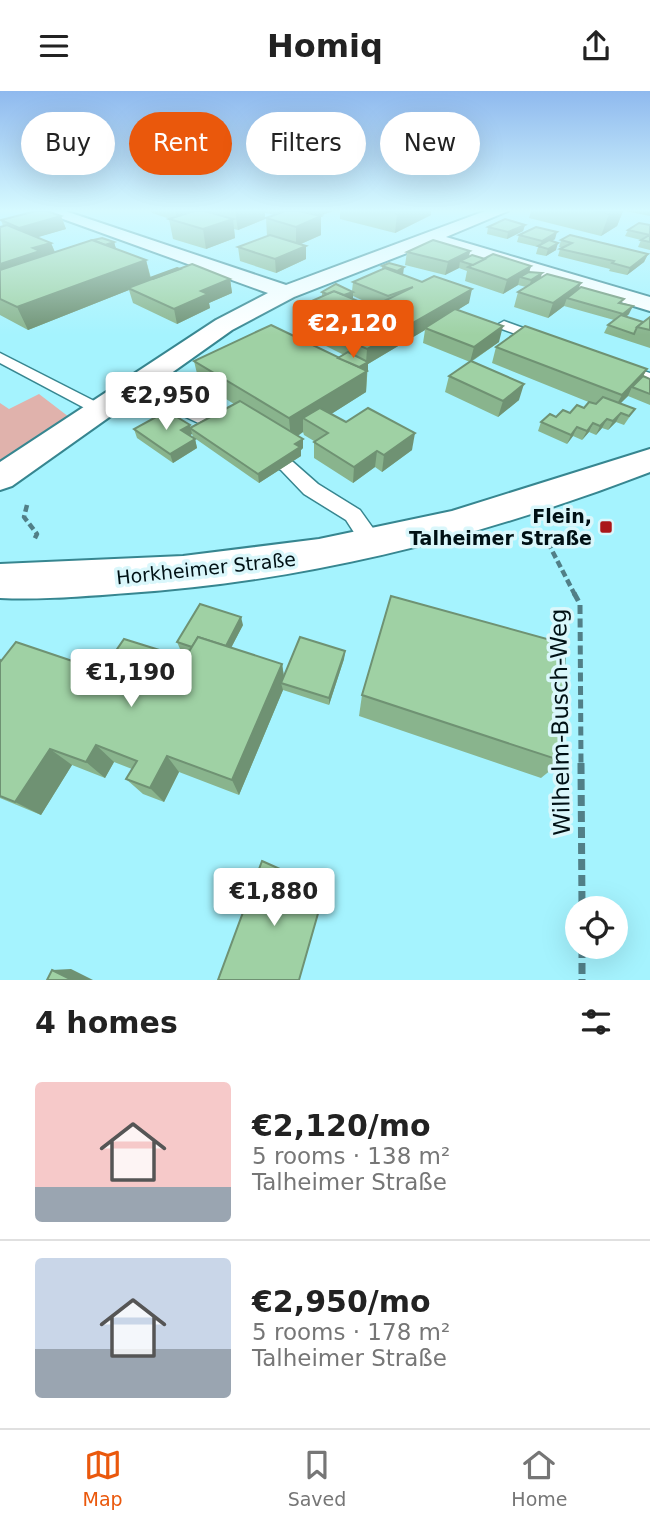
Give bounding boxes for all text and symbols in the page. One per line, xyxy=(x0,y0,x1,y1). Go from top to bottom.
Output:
icon: menu xyxy=(35,27,73,65)
text: Homiq xyxy=(267,27,383,65)
icon: share xyxy=(577,27,615,65)
chip: Buy xyxy=(21,112,115,175)
chip: Rent xyxy=(129,112,232,175)
chip: Filters xyxy=(246,112,366,175)
chip: New xyxy=(380,112,480,175)
pin: €2,120 xyxy=(296,301,410,360)
text: €2,120 xyxy=(309,310,397,336)
pin: €2,950 xyxy=(109,373,223,432)
text: €2,950 xyxy=(122,382,210,408)
place label: Flein, Talheimer Straße xyxy=(409,505,592,549)
marker: Flein, Talheimer Straße xyxy=(598,519,614,535)
street label: Horkheimer Straße xyxy=(115,548,297,588)
street label: Wilhelm-Busch-Weg xyxy=(545,608,575,836)
pin: €1,190 xyxy=(74,649,188,709)
text: €1,190 xyxy=(87,659,175,685)
pin: €1,880 xyxy=(217,869,331,928)
text: €1,880 xyxy=(230,878,318,904)
map controls xyxy=(565,896,628,959)
button: locate xyxy=(565,896,628,959)
icon: filters xyxy=(577,1003,615,1041)
text: 4 homes xyxy=(35,1005,178,1040)
text: €2,120/mo xyxy=(252,1108,431,1143)
icon: home xyxy=(91,1110,175,1194)
text: 5 rooms · 138 m² xyxy=(252,1143,450,1169)
text: Talheimer Straße xyxy=(252,1169,447,1195)
text: €2,950/mo xyxy=(252,1284,431,1319)
icon: home xyxy=(91,1286,175,1370)
text: 5 rooms · 178 m² xyxy=(252,1319,450,1345)
text: Talheimer Straße xyxy=(252,1345,447,1371)
tab: Map xyxy=(83,1446,123,1510)
tab: Saved xyxy=(288,1446,346,1510)
tab: Home xyxy=(511,1446,567,1510)

